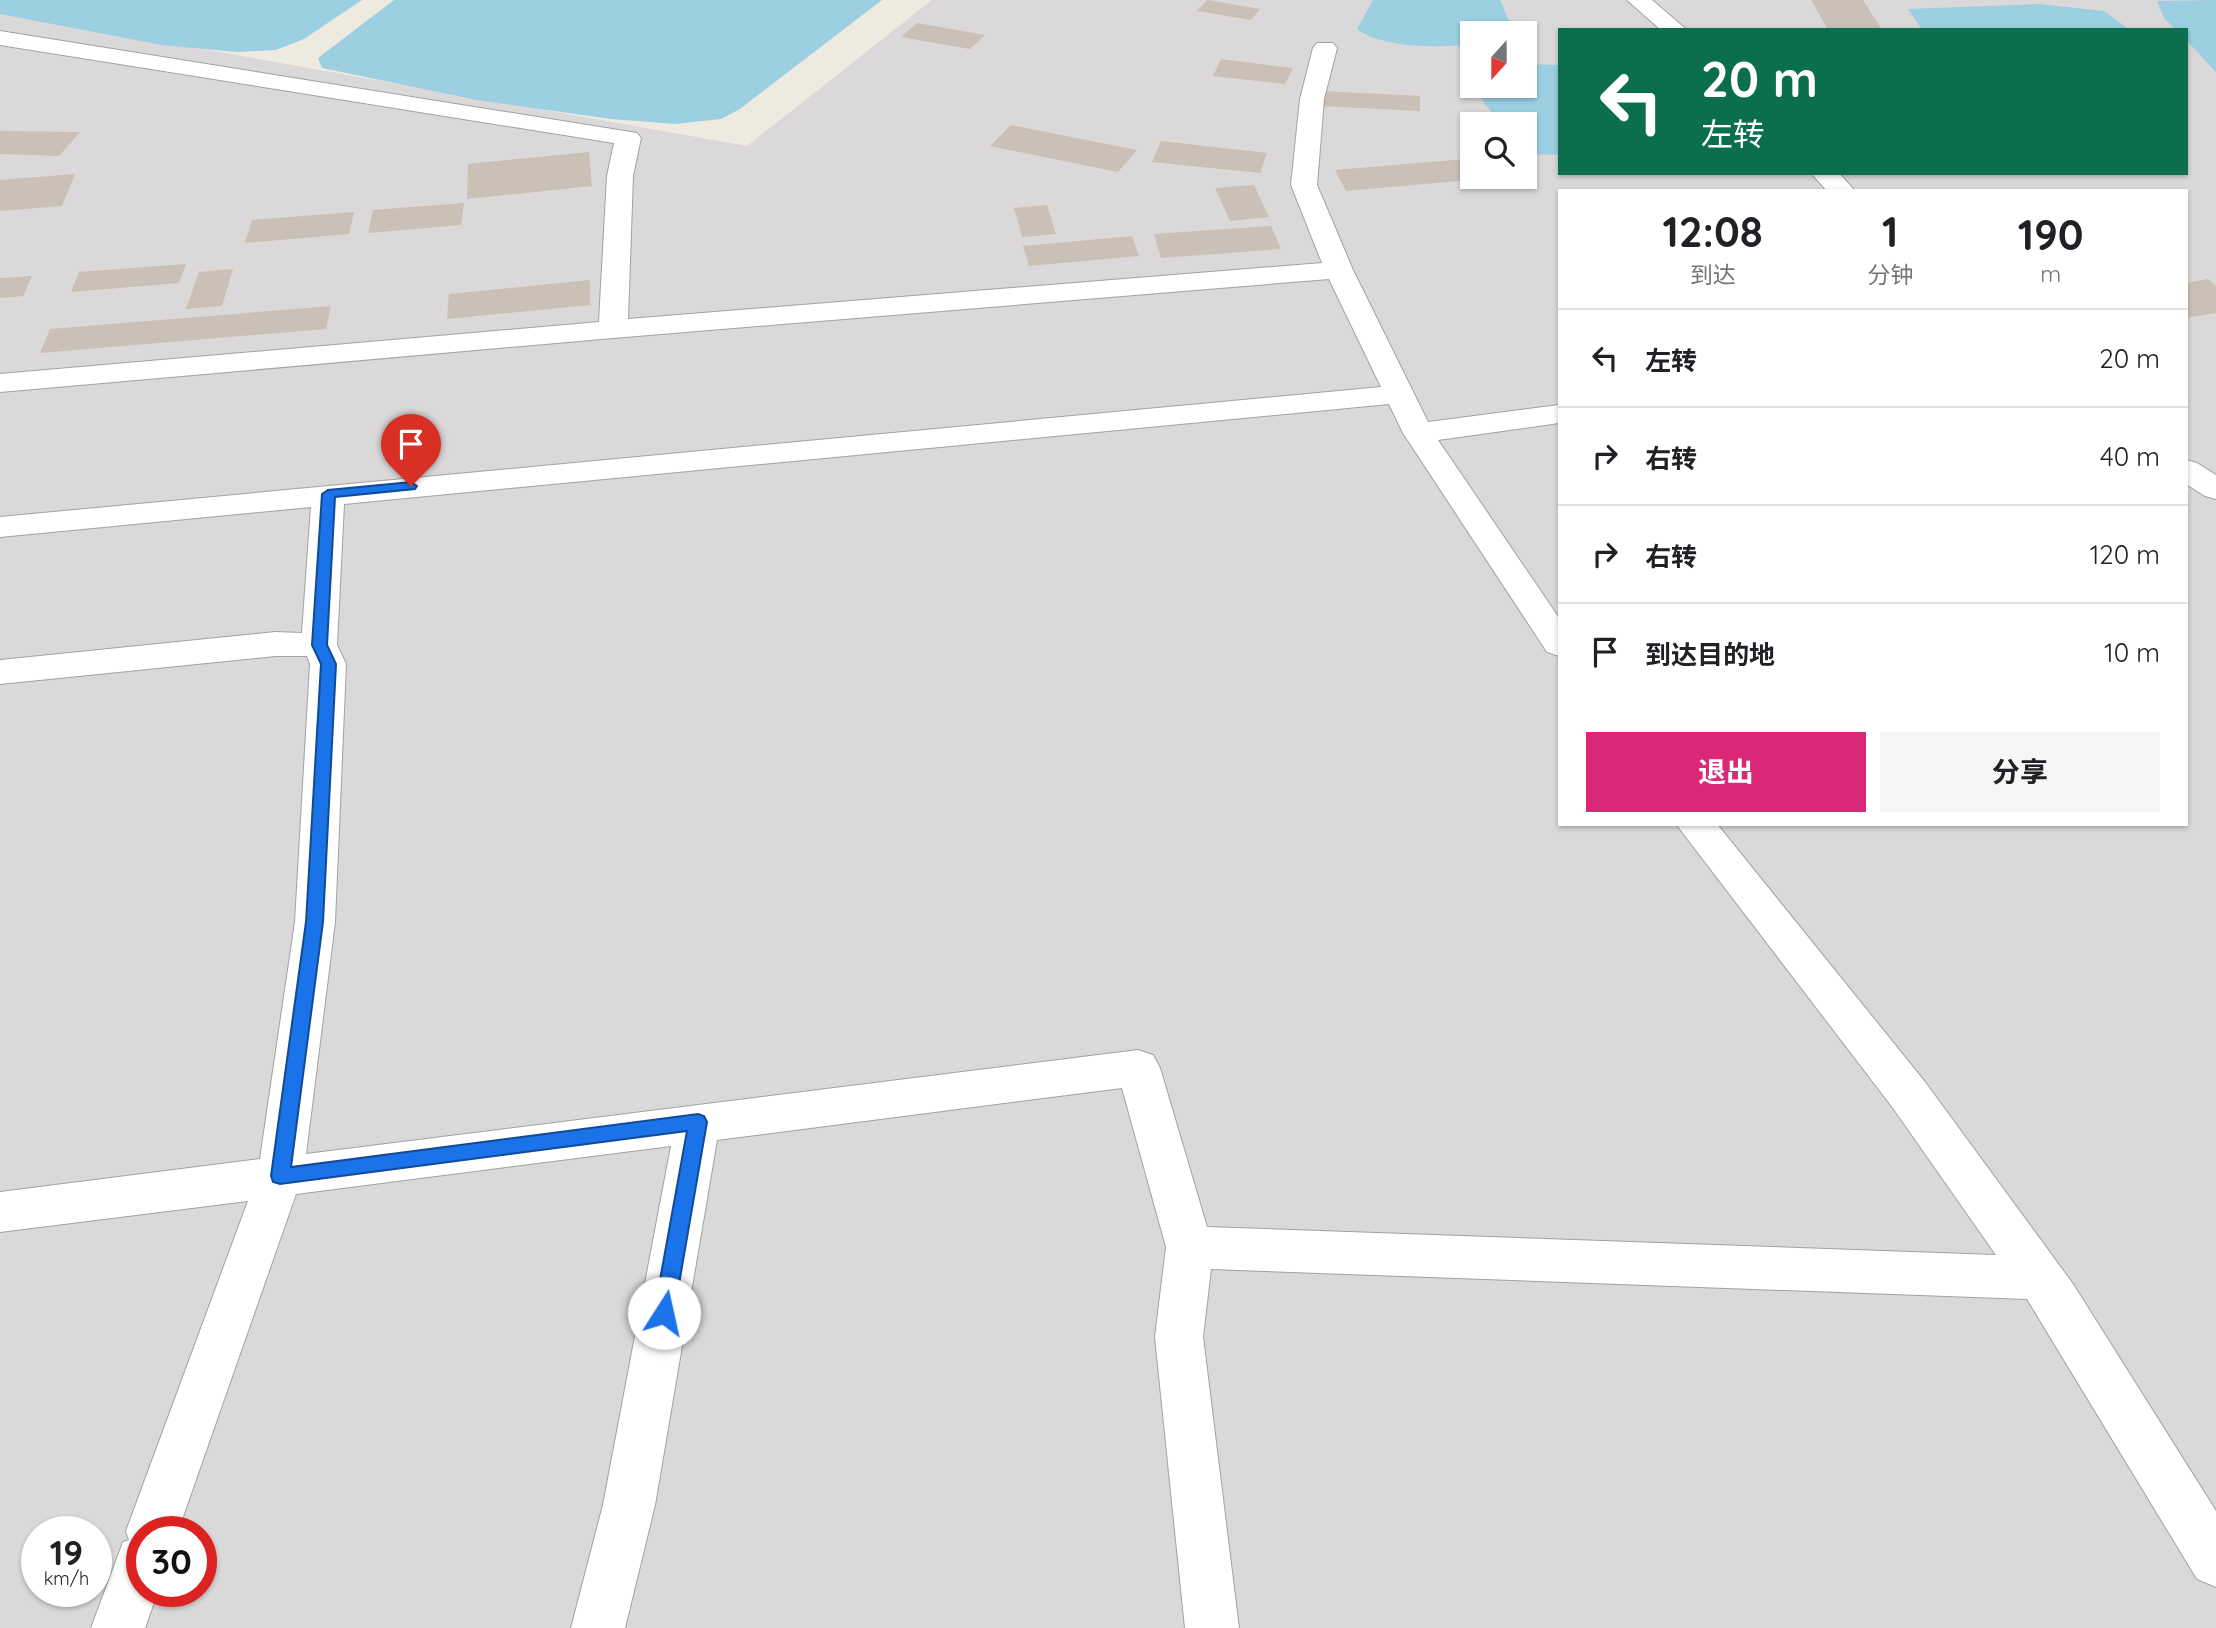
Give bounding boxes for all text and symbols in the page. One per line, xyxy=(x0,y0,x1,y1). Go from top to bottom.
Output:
north arrow xyxy=(1460,21,1536,98)
map controls xyxy=(1460,21,1537,189)
text: 20 m xyxy=(1701,48,1818,109)
icon: left xyxy=(1586,56,1677,147)
button: search xyxy=(1460,112,1537,189)
text: 左转 xyxy=(1701,114,1765,154)
text: 12:08 xyxy=(1662,205,1763,258)
text: 1 xyxy=(1882,205,1898,258)
text: 190 xyxy=(2018,208,2084,261)
text: m xyxy=(2040,259,2061,288)
text: 到达 xyxy=(1690,260,1736,289)
text: 分钟 xyxy=(1867,260,1913,289)
icon: left xyxy=(1586,339,1624,377)
text: 20 m xyxy=(2099,342,2160,375)
text: 左转 xyxy=(1645,344,1697,377)
pin xyxy=(381,414,441,486)
icon: arrive xyxy=(392,425,430,463)
icon: right xyxy=(1586,437,1624,475)
text: 40 m xyxy=(2100,440,2160,473)
text: 右转 xyxy=(1645,442,1697,475)
icon: right xyxy=(1586,535,1624,573)
text: 120 m xyxy=(2090,538,2160,571)
text: 右转 xyxy=(1645,540,1697,573)
icon: arrive xyxy=(1586,633,1624,671)
text: 10 m xyxy=(2104,636,2160,669)
text: 到达目的地 xyxy=(1645,638,1775,671)
button: 退出 xyxy=(1586,732,1866,812)
button: 分享 xyxy=(1880,732,2160,812)
position arrow xyxy=(627,1276,701,1350)
speed limit sign: 30 xyxy=(126,1516,217,1607)
text: 19 xyxy=(50,1530,83,1574)
text: km/h xyxy=(44,1567,89,1590)

